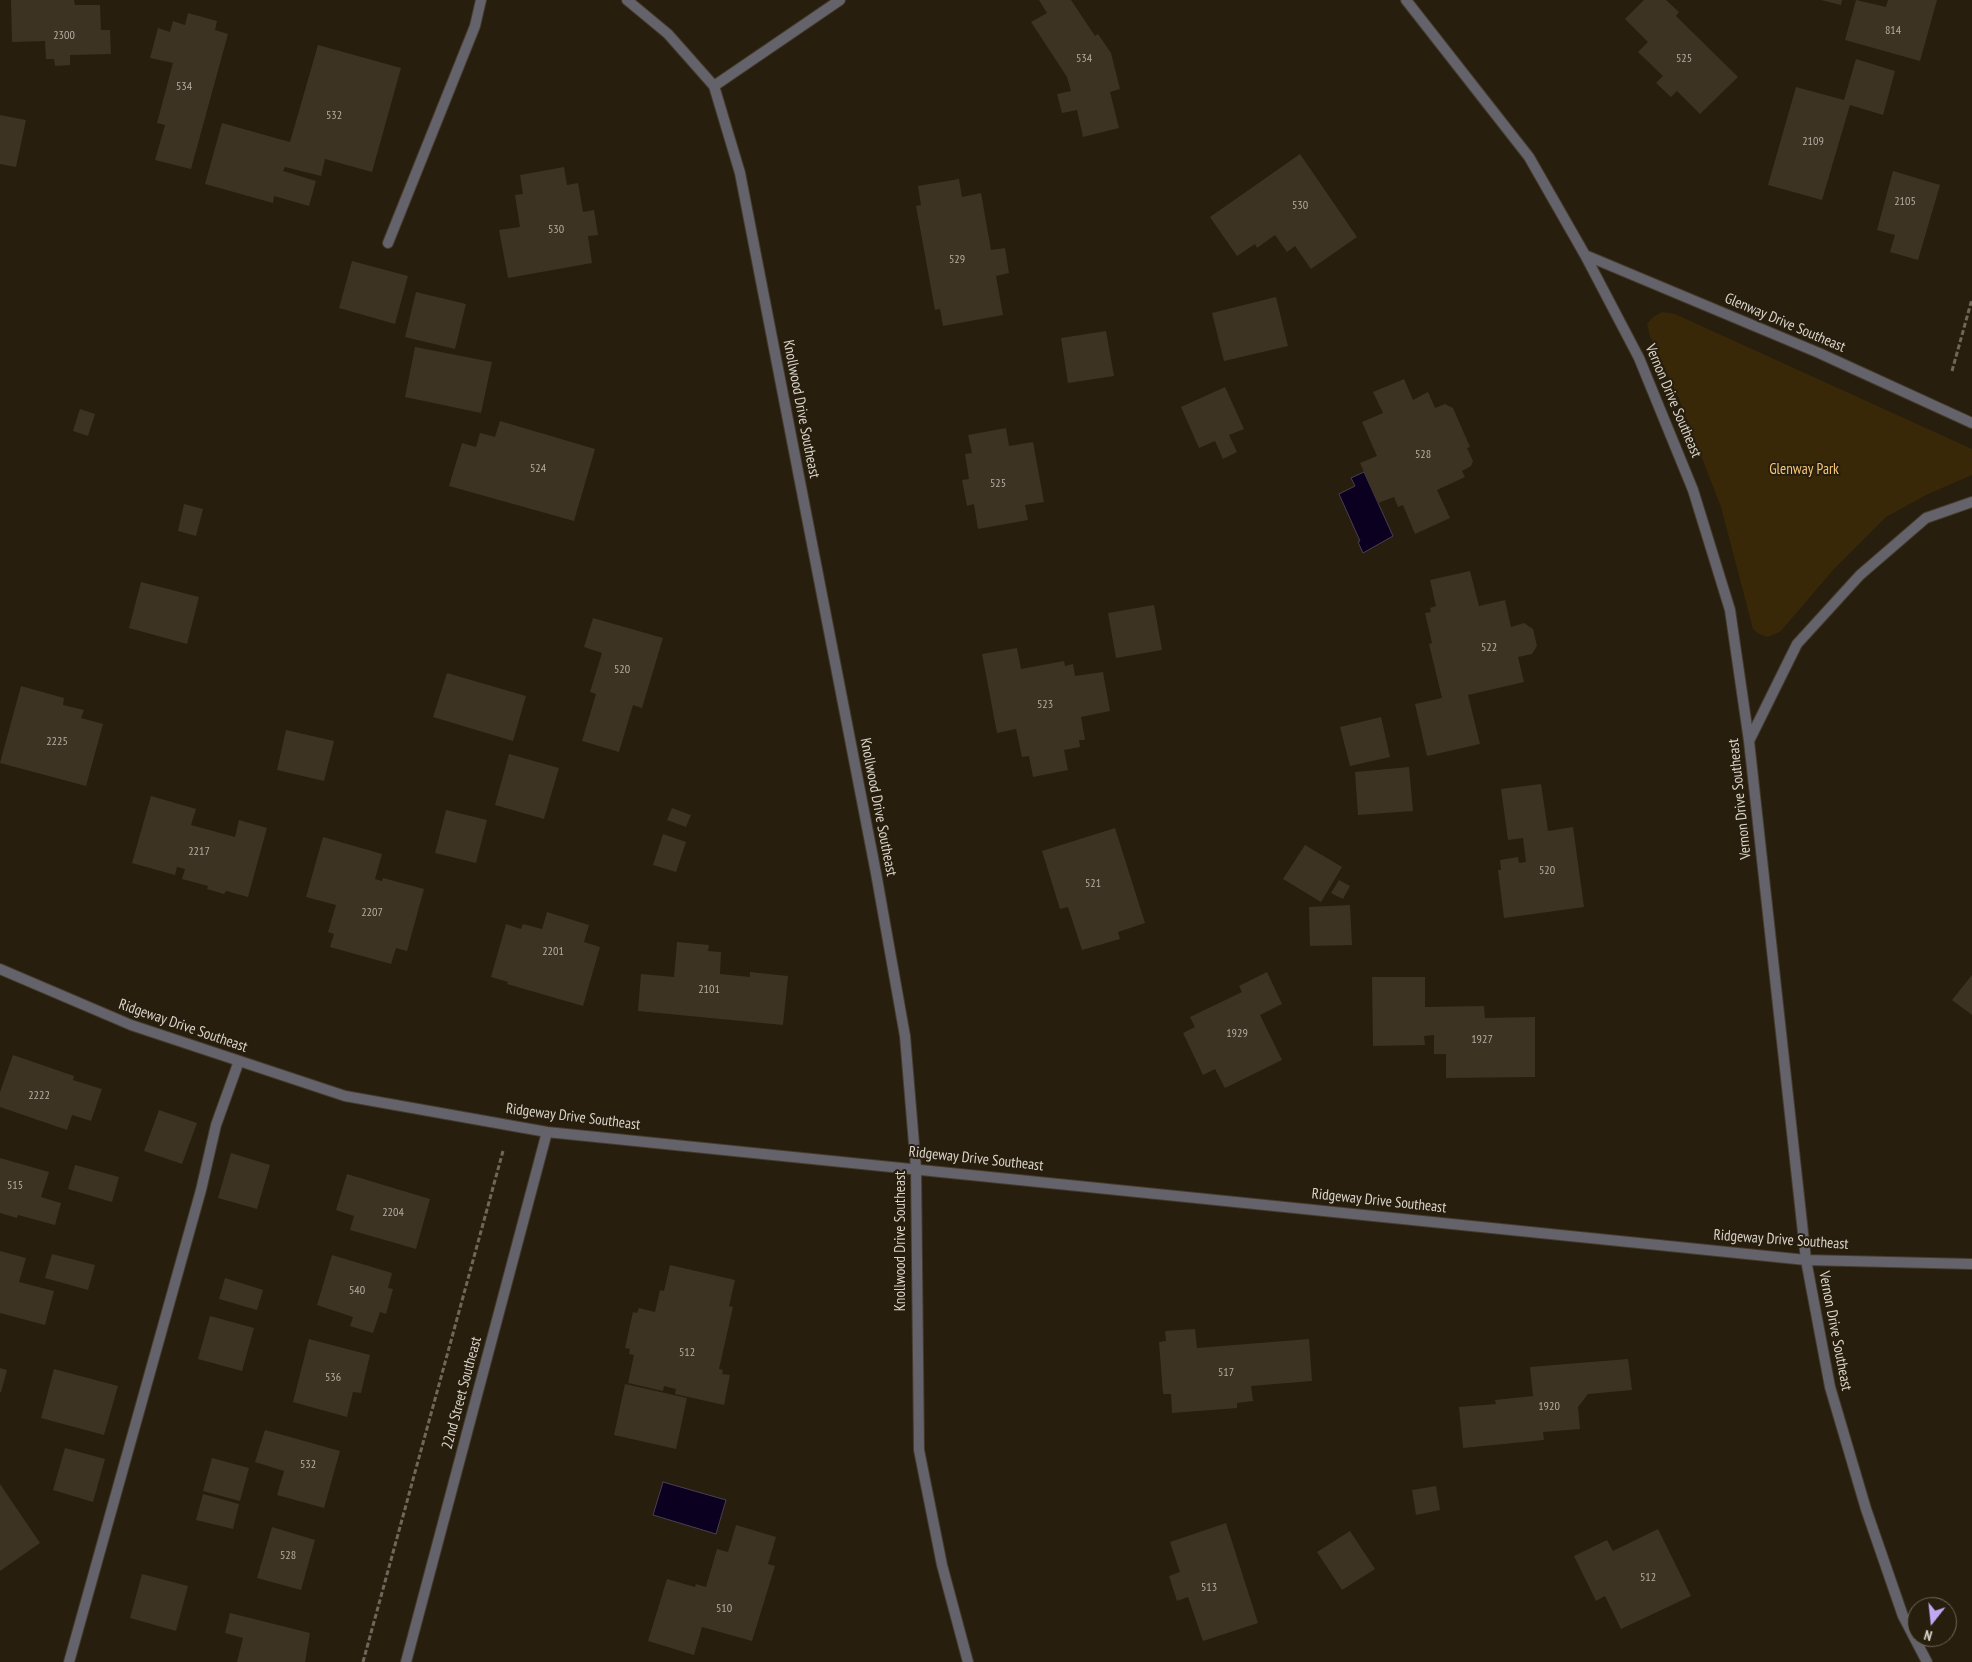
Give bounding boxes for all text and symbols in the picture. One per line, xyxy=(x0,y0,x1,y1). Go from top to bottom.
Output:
house number: 814 xyxy=(1885,24,1901,38)
house number: 2300 xyxy=(53,29,75,43)
house number: 534 xyxy=(1076,52,1092,66)
house number: 525 xyxy=(1676,52,1692,66)
house number: 534 xyxy=(176,80,192,94)
house number: 532 xyxy=(326,109,342,123)
house number: 2109 xyxy=(1802,135,1824,149)
house number: 2105 xyxy=(1894,195,1916,209)
house number: 530 xyxy=(1292,199,1308,213)
house number: 530 xyxy=(548,223,564,237)
house number: 529 xyxy=(949,253,965,267)
street label: Glenway Drive Southeast xyxy=(1722,289,1848,357)
street label: Knollwood Drive Southeast xyxy=(779,338,823,480)
street label: Vernon Drive Southeast xyxy=(1641,342,1705,460)
house number: 528 xyxy=(1415,448,1431,462)
park label: Glenway Park xyxy=(1769,461,1839,479)
house number: 524 xyxy=(530,462,546,476)
house number: 525 xyxy=(990,477,1006,491)
house number: 522 xyxy=(1481,641,1497,655)
house number: 520 xyxy=(614,663,630,677)
house number: 523 xyxy=(1037,698,1053,712)
house number: 2225 xyxy=(46,735,68,749)
street label: Knollwood Drive Southeast xyxy=(856,736,900,878)
street label: Vernon Drive Southeast xyxy=(1725,738,1755,860)
house number: 2217 xyxy=(188,845,210,859)
house number: 520 xyxy=(1539,864,1555,878)
house number: 521 xyxy=(1085,877,1101,891)
house number: 2207 xyxy=(361,906,383,920)
house number: 2201 xyxy=(542,945,564,959)
house number: 2101 xyxy=(698,983,720,997)
street label: Ridgeway Drive Southeast xyxy=(116,995,250,1057)
house number: 1929 xyxy=(1226,1027,1248,1041)
house number: 1927 xyxy=(1471,1033,1493,1047)
house number: 2222 xyxy=(28,1089,50,1103)
street label: Ridgeway Drive Southeast xyxy=(505,1100,641,1134)
street label: Ridgeway Drive Southeast xyxy=(908,1143,1044,1175)
street label: Knollwood Drive Southeast xyxy=(892,1171,910,1311)
house number: 515 xyxy=(7,1179,23,1193)
street label: Ridgeway Drive Southeast xyxy=(1311,1185,1447,1217)
house number: 2204 xyxy=(382,1206,404,1220)
street label: Ridgeway Drive Southeast xyxy=(1713,1226,1849,1254)
street label: Vernon Drive Southeast xyxy=(1815,1270,1855,1392)
house number: 540 xyxy=(349,1284,365,1298)
street label: 22nd Street Southeast xyxy=(438,1335,486,1451)
house number: 512 xyxy=(679,1346,695,1360)
house number: 517 xyxy=(1218,1366,1234,1380)
house number: 536 xyxy=(325,1371,341,1385)
house number: 1920 xyxy=(1538,1400,1560,1414)
house number: 532 xyxy=(300,1458,316,1472)
house number: 528 xyxy=(280,1549,296,1563)
house number: 512 xyxy=(1640,1571,1656,1585)
house number: 513 xyxy=(1201,1581,1217,1595)
north arrow xyxy=(1907,1597,1957,1647)
house number: 510 xyxy=(716,1602,732,1616)
text: N xyxy=(1922,1626,1934,1645)

